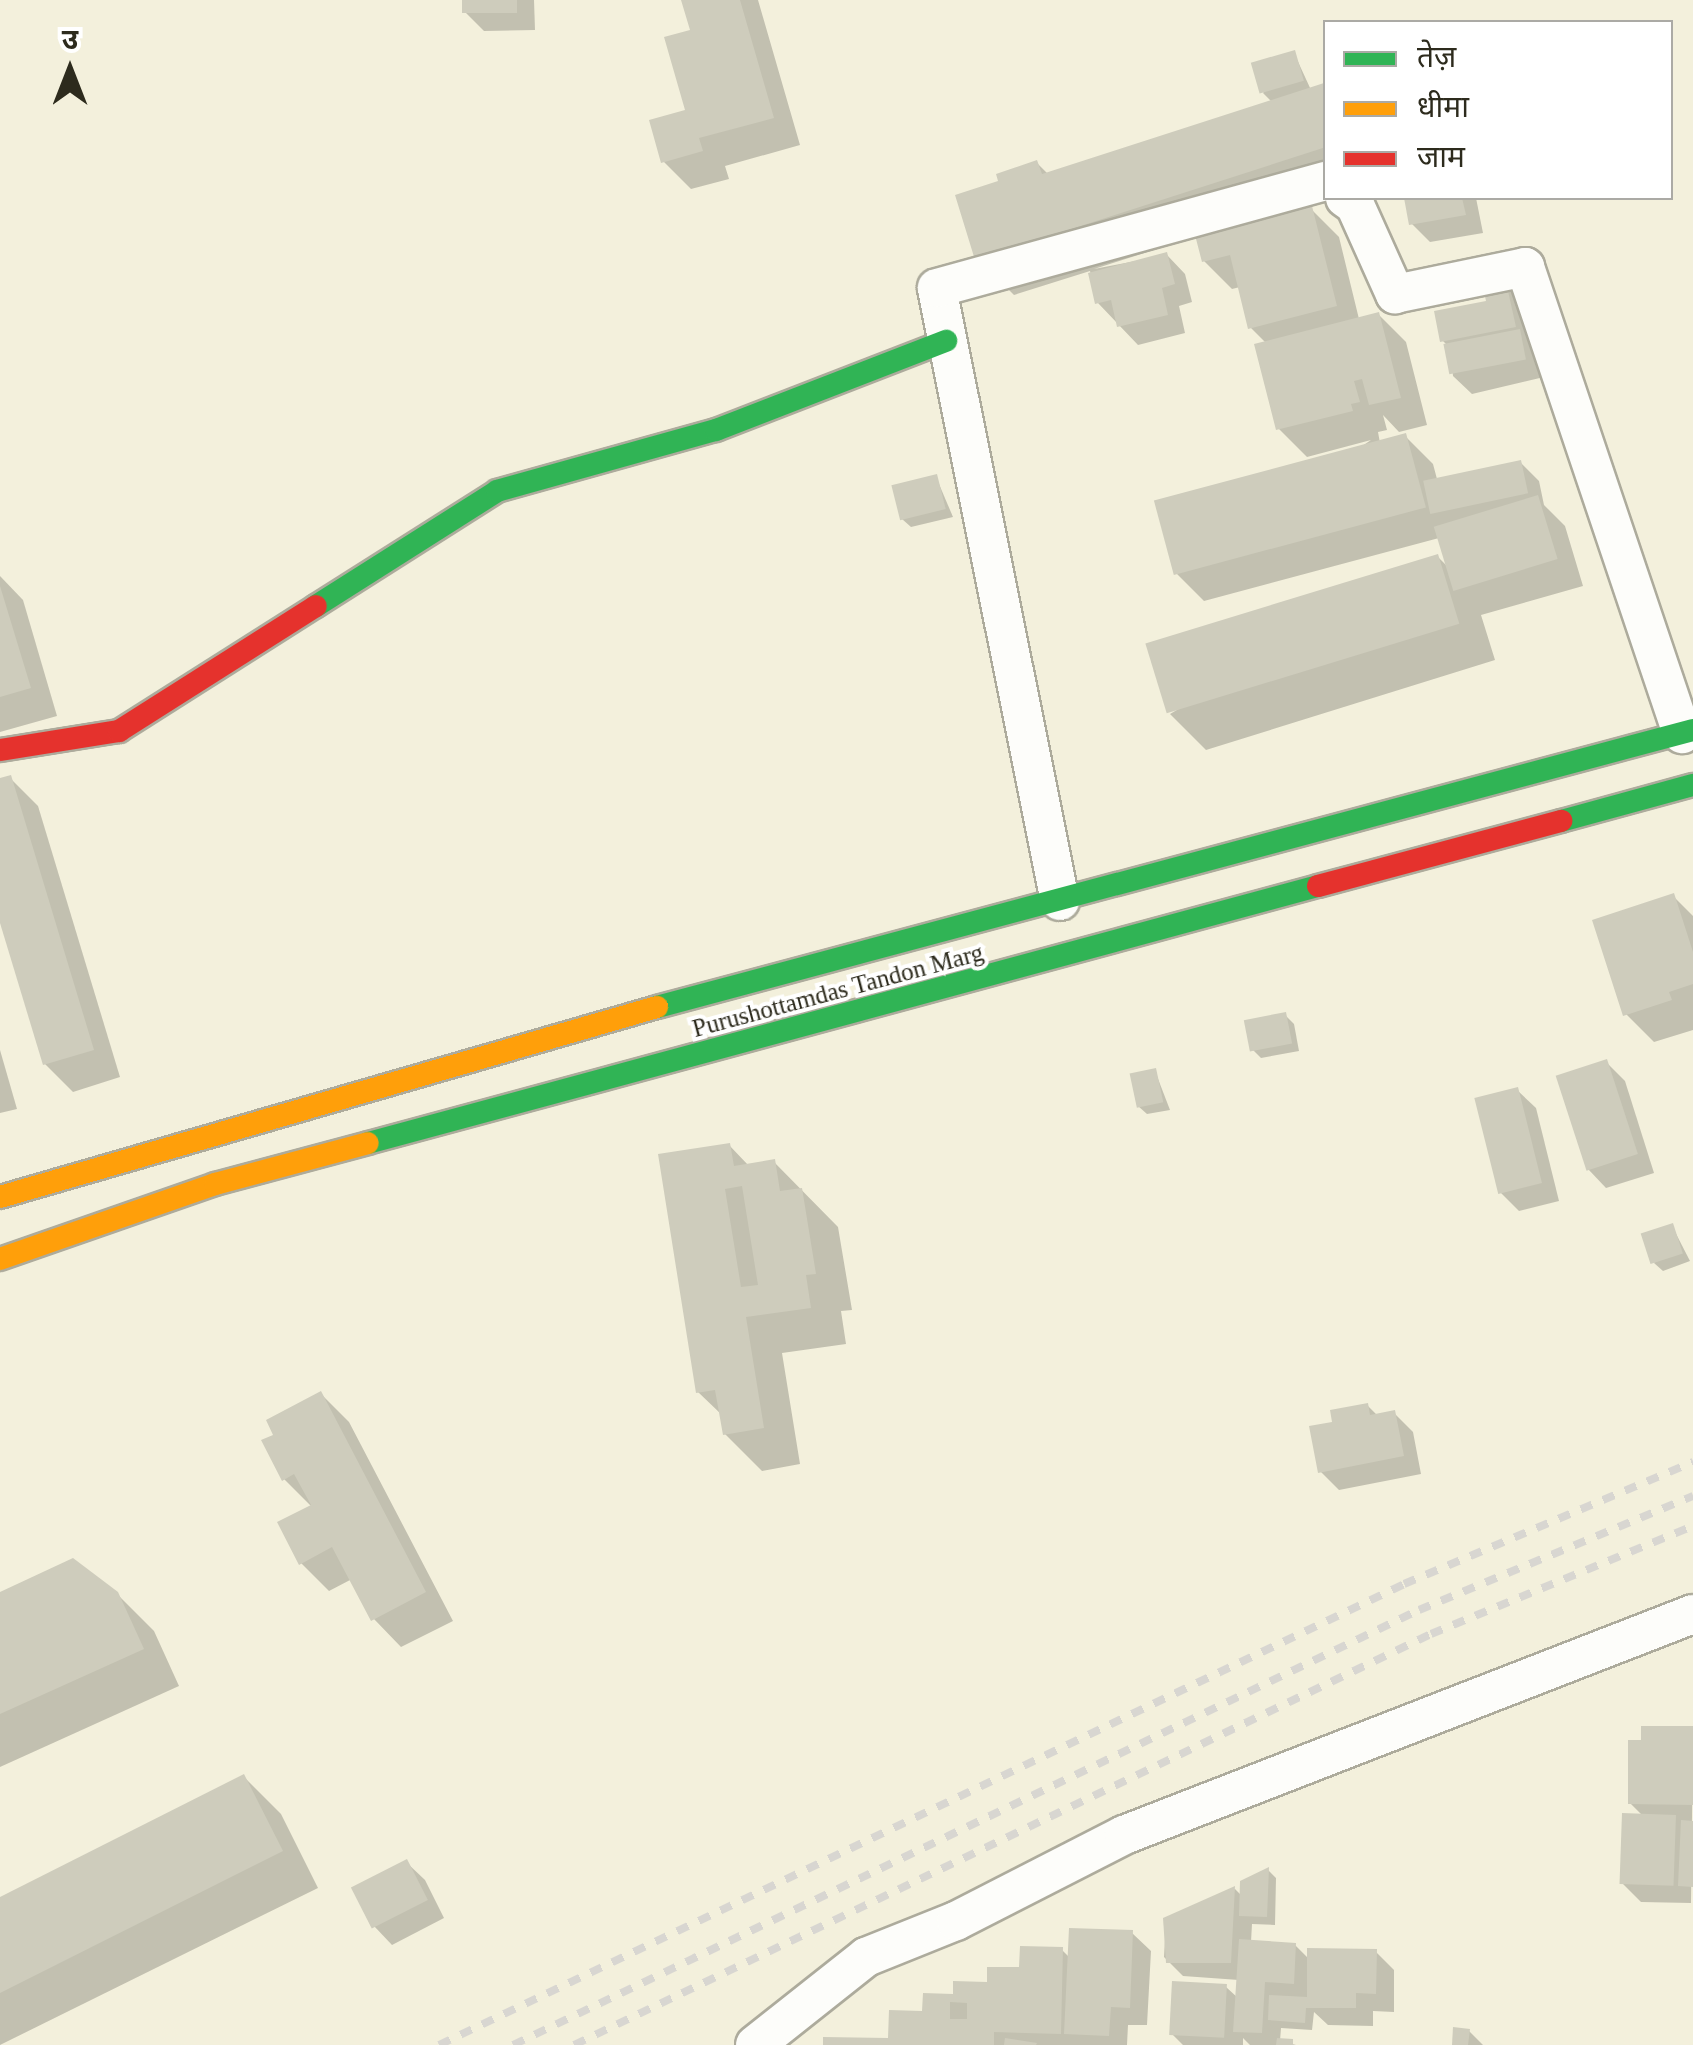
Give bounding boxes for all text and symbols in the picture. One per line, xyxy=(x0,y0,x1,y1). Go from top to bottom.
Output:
north arrow xyxy=(20,20,120,120)
legend xyxy=(1323,20,1673,200)
text: उ xyxy=(62,24,78,55)
text: तेज़ xyxy=(1417,40,1456,73)
text: धीमा xyxy=(1417,90,1469,123)
text: जाम xyxy=(1417,140,1465,173)
street label: Purushottamdas Tandon Marg xyxy=(689,938,987,1044)

